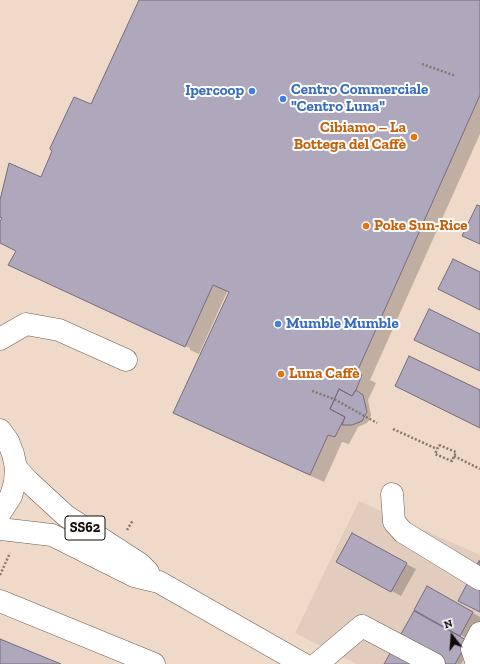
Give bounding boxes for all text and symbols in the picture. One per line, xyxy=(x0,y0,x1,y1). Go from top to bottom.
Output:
place label: Centro Commerciale "Centro Luna" xyxy=(291,81,428,116)
place label: Ipercoop xyxy=(185,82,244,100)
marker: Ipercoop xyxy=(247,86,257,96)
marker: Centro Commerciale "Centro Luna" xyxy=(278,94,288,104)
place label: Cibiamo – La Bottega del Caffè xyxy=(294,119,406,154)
marker: Cibiamo – La Bottega del Caffè xyxy=(409,132,419,142)
place label: Poke Sun-Rice xyxy=(374,217,468,235)
marker: Poke Sun-Rice xyxy=(361,221,371,231)
place label: Mumble Mumble xyxy=(286,315,399,333)
marker: Mumble Mumble xyxy=(273,319,283,329)
place label: Luna Caffè xyxy=(289,365,359,383)
marker: Luna Caffè xyxy=(276,369,286,379)
road number: SS62 xyxy=(65,516,105,540)
north arrow xyxy=(432,616,472,656)
text: N xyxy=(442,617,454,631)

